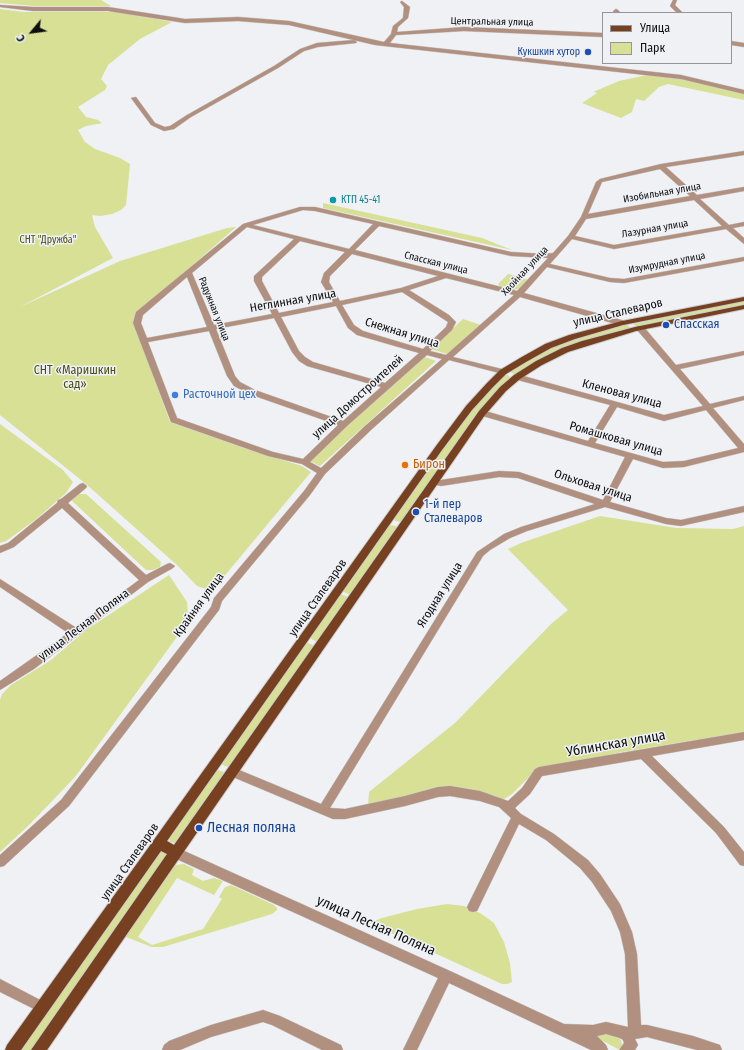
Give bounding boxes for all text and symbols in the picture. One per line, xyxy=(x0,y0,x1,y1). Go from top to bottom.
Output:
north arrow xyxy=(12,12,52,52)
legend xyxy=(602,12,732,64)
street label: Центральная улица xyxy=(450,15,534,29)
text: Улица xyxy=(640,21,670,35)
text: С xyxy=(14,32,28,44)
text: Парк xyxy=(640,41,665,55)
place label: Кукшкин хутор xyxy=(517,46,580,58)
marker: Кукшкин хутор xyxy=(583,47,593,57)
street label: Изобильная улица xyxy=(622,180,702,206)
place label: КТП 45-41 xyxy=(341,194,380,206)
marker: КТП 45-41 xyxy=(328,195,338,205)
street label: Лазурная улица xyxy=(621,217,689,241)
park label: СНТ "Дружба" xyxy=(20,234,76,246)
street label: Хвойная улица xyxy=(499,244,551,298)
street label: Спасская улица xyxy=(403,249,469,277)
street label: Изумрудная улица xyxy=(628,250,706,276)
street label: Радужная улица xyxy=(196,275,232,343)
street label: Неглинная улица xyxy=(249,286,337,316)
street label: улица Сталеваров xyxy=(572,296,664,330)
street label: Снежная улица xyxy=(363,315,441,351)
place label: Спасская xyxy=(674,318,719,332)
marker: Спасская xyxy=(661,320,671,330)
street label: улица Домостроителей xyxy=(310,352,406,442)
park label: СНТ «Маришкин сад» xyxy=(34,364,116,392)
street label: Кленовая улица xyxy=(581,376,663,412)
place label: Расточной цех xyxy=(183,388,256,402)
marker: Расточной цех xyxy=(170,390,180,400)
street label: Ромашковая улица xyxy=(568,419,664,459)
place label: Бирон xyxy=(413,458,445,472)
marker: Бирон xyxy=(400,460,410,470)
street label: Ольховая улица xyxy=(552,467,634,505)
place label: 1-й пер Сталеваров xyxy=(424,498,482,526)
marker: 1-й пер Сталеваров xyxy=(411,507,421,517)
street label: улица Сталеваров xyxy=(286,556,350,640)
street label: Ягодная улица xyxy=(414,560,466,630)
street label: Крайняя улица xyxy=(171,570,227,640)
street label: улица Лесная Поляна xyxy=(36,586,132,664)
street label: Ублинская улица xyxy=(565,727,667,761)
street label: улица Сталеваров xyxy=(98,820,162,904)
place label: Лесная поляна xyxy=(207,820,296,836)
marker: Лесная поляна xyxy=(194,823,204,833)
street label: улица Лесная Поляна xyxy=(314,892,438,960)

